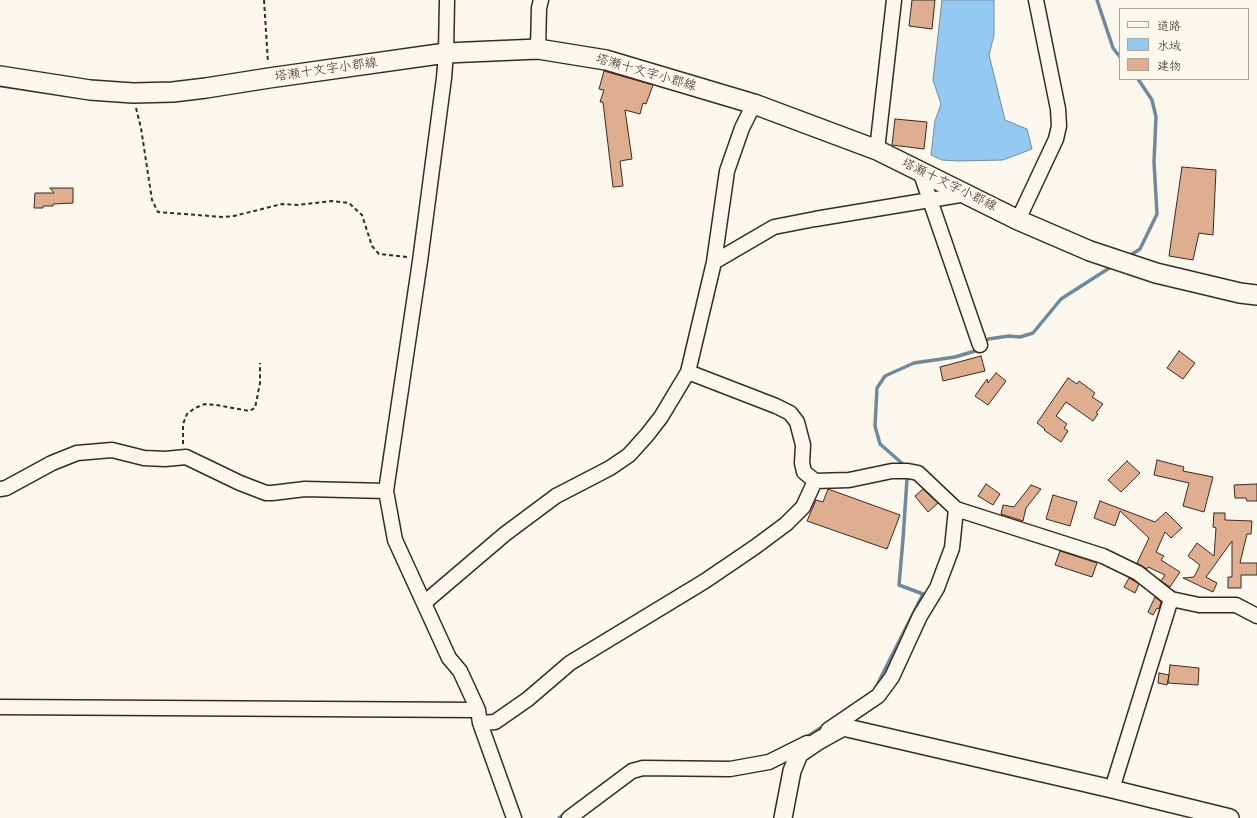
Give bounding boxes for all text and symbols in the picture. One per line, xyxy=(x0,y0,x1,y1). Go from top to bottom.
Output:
legend xyxy=(1119,8,1249,80)
text: 道路 xyxy=(1157,19,1181,33)
text: 水域 xyxy=(1157,39,1181,53)
street label: 塔瀬十文字小郡線 xyxy=(594,51,698,95)
street label: 塔瀬十文字小郡線 xyxy=(273,55,379,85)
text: 建物 xyxy=(1157,59,1181,73)
street label: 塔瀬十文字小郡線 xyxy=(899,155,999,215)

